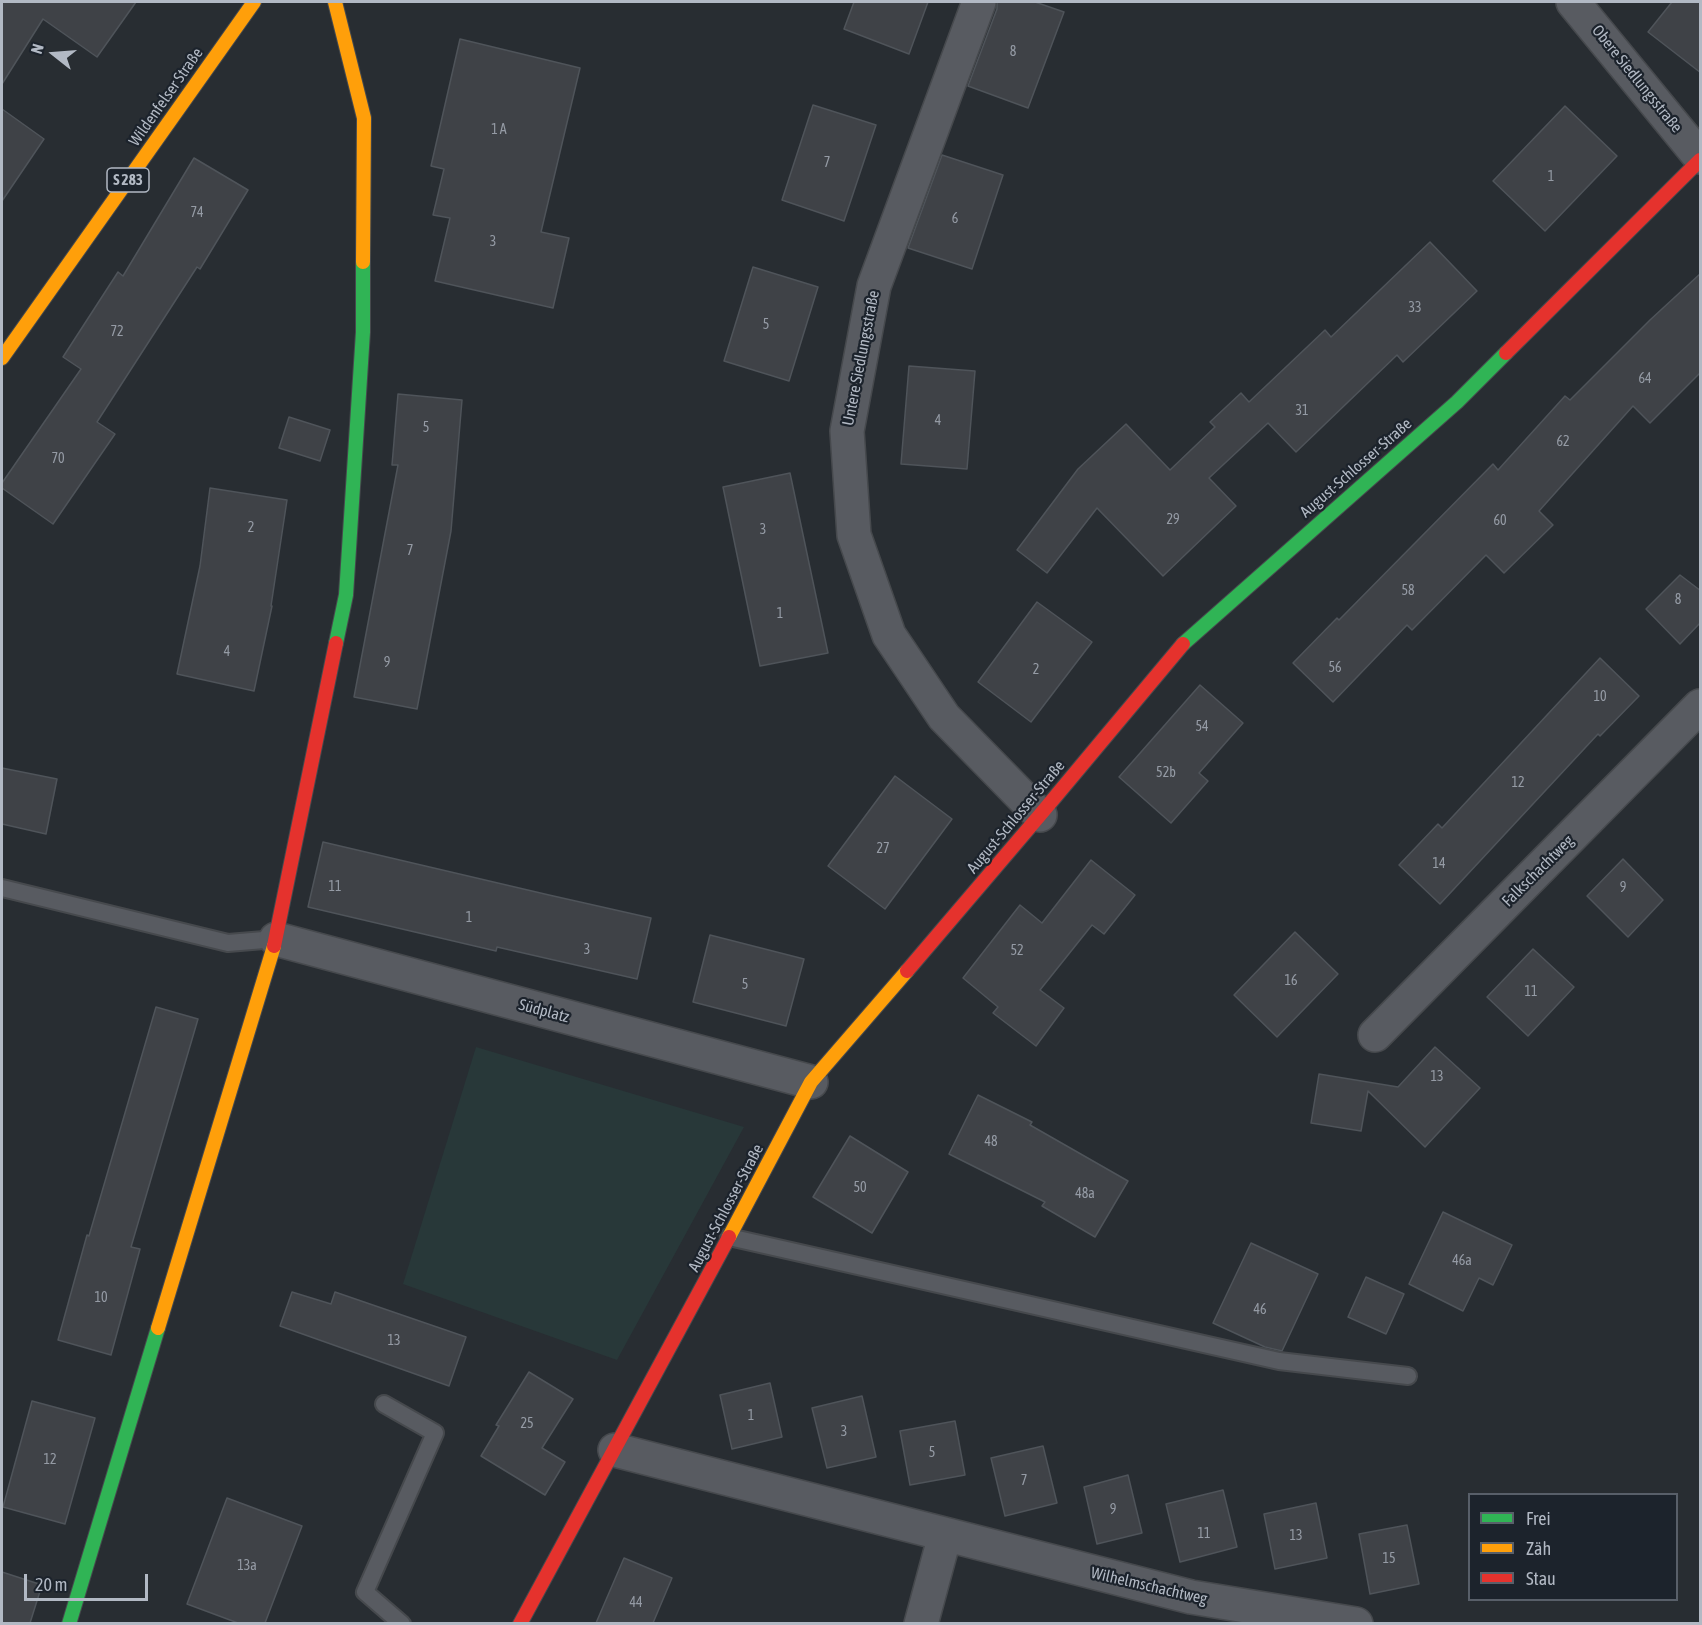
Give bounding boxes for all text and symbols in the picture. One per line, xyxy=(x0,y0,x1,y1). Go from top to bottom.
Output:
street label: Obere Siedlungsstraße xyxy=(1588,21,1686,137)
north arrow xyxy=(24,24,84,84)
text: N xyxy=(27,42,47,56)
street label: Wildenfelser Straße xyxy=(125,44,207,150)
house number: 8 xyxy=(1010,44,1016,60)
house number: 1 A xyxy=(491,122,507,138)
house number: 7 xyxy=(824,155,830,171)
road number: S 283 xyxy=(107,168,149,192)
house number: 1 xyxy=(1548,169,1554,185)
house number: 74 xyxy=(190,205,204,221)
house number: 6 xyxy=(952,211,958,227)
house number: 3 xyxy=(490,234,496,250)
street label: Untere Siedlungsstraße xyxy=(838,289,884,427)
house number: 33 xyxy=(1408,300,1422,316)
house number: 5 xyxy=(763,317,769,333)
house number: 72 xyxy=(110,324,124,340)
house number: 64 xyxy=(1638,371,1652,387)
house number: 31 xyxy=(1295,403,1309,419)
house number: 4 xyxy=(935,413,941,429)
street label: August-Schlosser-Straße xyxy=(1296,414,1416,522)
house number: 5 xyxy=(423,420,429,436)
house number: 62 xyxy=(1556,434,1570,450)
house number: 70 xyxy=(51,451,65,467)
house number: 29 xyxy=(1166,512,1180,528)
house number: 60 xyxy=(1493,513,1507,529)
house number: 2 xyxy=(248,520,254,536)
house number: 3 xyxy=(760,522,766,538)
house number: 7 xyxy=(407,543,413,559)
house number: 58 xyxy=(1401,583,1415,599)
house number: 8 xyxy=(1675,592,1681,608)
house number: 1 xyxy=(777,606,783,622)
house number: 4 xyxy=(224,644,230,660)
house number: 9 xyxy=(384,655,390,671)
house number: 56 xyxy=(1328,660,1342,676)
house number: 2 xyxy=(1033,662,1039,678)
house number: 10 xyxy=(1593,689,1607,705)
house number: 54 xyxy=(1195,719,1209,735)
street label: August-Schlosser-Straße xyxy=(963,757,1069,877)
house number: 52b xyxy=(1156,765,1176,781)
house number: 12 xyxy=(1511,775,1525,791)
street label: Falkschachtweg xyxy=(1498,831,1578,911)
house number: 27 xyxy=(876,841,890,857)
house number: 14 xyxy=(1432,856,1446,872)
house number: 11 xyxy=(328,879,342,895)
house number: 9 xyxy=(1620,880,1626,896)
house number: 1 xyxy=(466,910,472,926)
house number: 3 xyxy=(584,942,590,958)
house number: 52 xyxy=(1010,943,1024,959)
house number: 16 xyxy=(1284,973,1298,989)
house number: 5 xyxy=(742,977,748,993)
house number: 11 xyxy=(1524,984,1538,1000)
street label: Südplatz xyxy=(517,995,571,1027)
house number: 13 xyxy=(1430,1069,1444,1085)
house number: 48 xyxy=(984,1134,998,1150)
street label: August-Schlosser-Straße xyxy=(684,1141,768,1275)
house number: 50 xyxy=(853,1180,867,1196)
house number: 48a xyxy=(1075,1186,1095,1202)
house number: 46a xyxy=(1452,1253,1472,1269)
house number: 10 xyxy=(94,1290,108,1306)
house number: 46 xyxy=(1253,1302,1267,1318)
house number: 13 xyxy=(387,1333,401,1349)
house number: 1 xyxy=(748,1408,754,1424)
house number: 25 xyxy=(520,1416,534,1432)
house number: 3 xyxy=(841,1424,847,1440)
house number: 5 xyxy=(929,1445,935,1461)
house number: 12 xyxy=(43,1452,57,1468)
house number: 7 xyxy=(1021,1473,1027,1489)
legend xyxy=(1468,1493,1678,1601)
house number: 9 xyxy=(1110,1502,1116,1518)
text: Frei xyxy=(1526,1508,1551,1529)
house number: 11 xyxy=(1197,1526,1211,1542)
house number: 13 xyxy=(1289,1528,1303,1544)
text: Zäh xyxy=(1526,1538,1551,1559)
house number: 15 xyxy=(1382,1551,1396,1567)
house number: 13a xyxy=(237,1558,257,1574)
scale bar xyxy=(27,1562,152,1600)
street label: Wilhelmschachtweg xyxy=(1089,1563,1209,1609)
text: Stau xyxy=(1526,1568,1556,1589)
text: 20 m xyxy=(35,1574,67,1595)
house number: 44 xyxy=(629,1595,643,1611)

